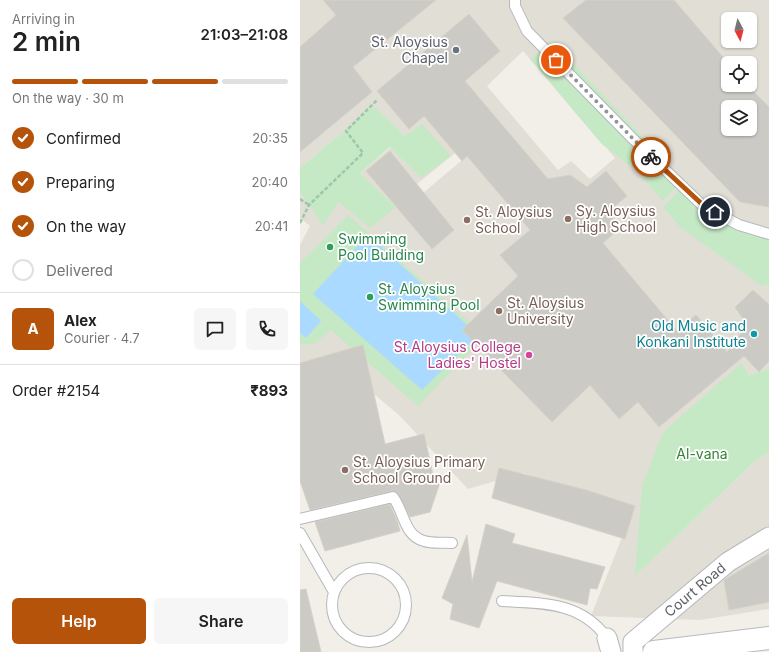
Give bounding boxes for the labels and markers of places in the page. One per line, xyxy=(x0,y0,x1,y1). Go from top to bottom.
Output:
place label: St. Aloysius Chapel xyxy=(371,33,448,66)
pin xyxy=(539,43,573,77)
marker: St. Aloysius Chapel xyxy=(451,45,461,55)
pin xyxy=(698,195,732,229)
place label: Sy. Aloysius High School xyxy=(576,202,656,235)
place label: St. Aloysius School xyxy=(475,203,552,236)
marker: Sy. Aloysius High School xyxy=(563,214,573,224)
marker: St. Aloysius School xyxy=(462,215,472,225)
place label: Swimming Pool Building xyxy=(338,230,424,263)
marker: Swimming Pool Building xyxy=(325,242,335,252)
place label: St. Aloysius Swimming Pool xyxy=(378,280,480,313)
marker: St. Aloysius Swimming Pool xyxy=(365,292,375,302)
place label: St. Aloysius University xyxy=(507,294,584,327)
marker: St. Aloysius University xyxy=(494,306,504,316)
place label: Old Music and Konkani Institute xyxy=(636,317,746,350)
marker: Old Music and Konkani Institute xyxy=(749,329,759,339)
place label: St.Aloysius College Ladies' Hostel xyxy=(394,338,521,371)
marker: St.Aloysius College Ladies' Hostel xyxy=(524,350,534,360)
place label: St. Aloysius Primary School Ground xyxy=(353,453,485,486)
marker: St. Aloysius Primary School Ground xyxy=(340,465,350,475)

